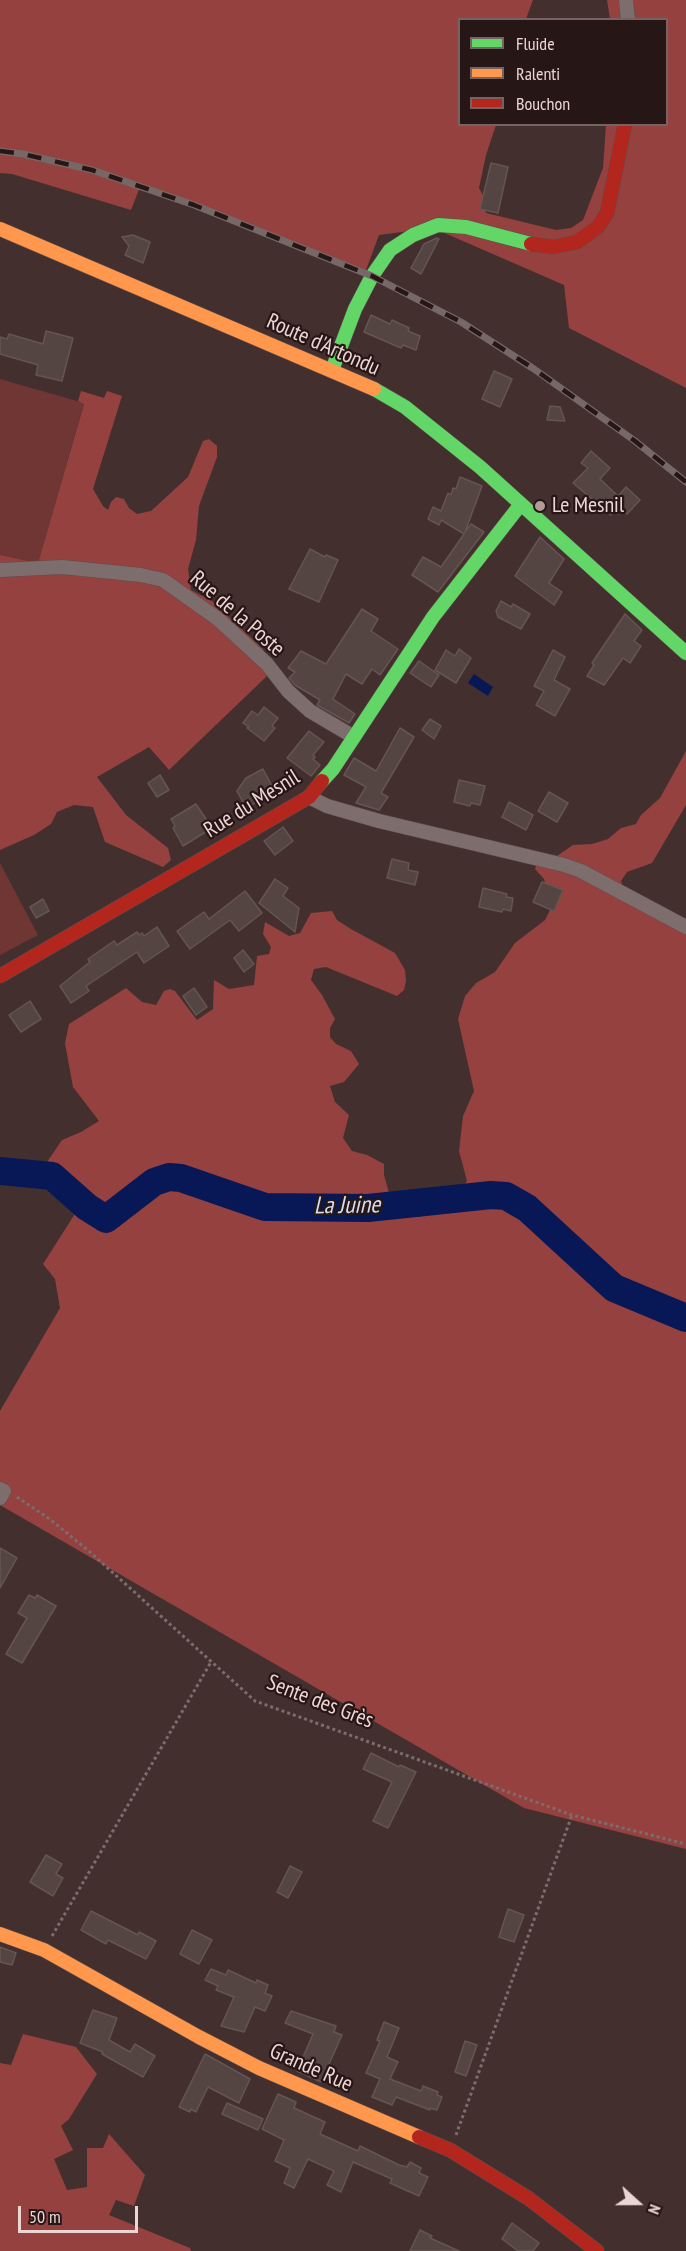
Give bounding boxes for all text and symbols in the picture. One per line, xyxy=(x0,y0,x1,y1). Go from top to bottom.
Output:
legend xyxy=(458,18,668,126)
text: Fluide xyxy=(516,32,555,55)
text: Ralenti xyxy=(516,62,560,85)
text: Bouchon xyxy=(516,92,570,115)
street label: Route d'Artondu xyxy=(262,308,384,382)
place label: Le Mesnil xyxy=(552,493,624,519)
marker: Le Mesnil xyxy=(533,499,547,513)
street label: Rue de la Poste xyxy=(184,566,290,662)
street label: Rue du Mesnil xyxy=(199,764,305,844)
water label: La Juine xyxy=(314,1191,380,1221)
street label: Sente des Grès xyxy=(263,1670,377,1734)
street label: Grande Rue xyxy=(266,2038,356,2098)
north arrow xyxy=(608,2173,668,2233)
scale bar xyxy=(21,2194,141,2232)
text: N xyxy=(644,2202,666,2217)
text: 50 m xyxy=(29,2205,61,2228)

